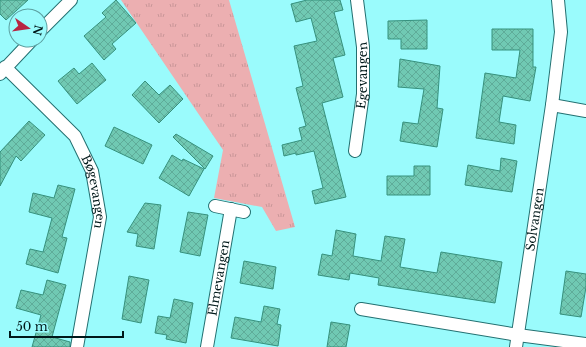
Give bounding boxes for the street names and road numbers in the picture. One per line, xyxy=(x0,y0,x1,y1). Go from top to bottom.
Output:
street label: Egevangen xyxy=(353,41,370,110)
street label: Bøgevangen xyxy=(78,152,108,230)
street label: Solvangen xyxy=(522,187,547,252)
street label: Elmevangen xyxy=(205,239,232,317)

